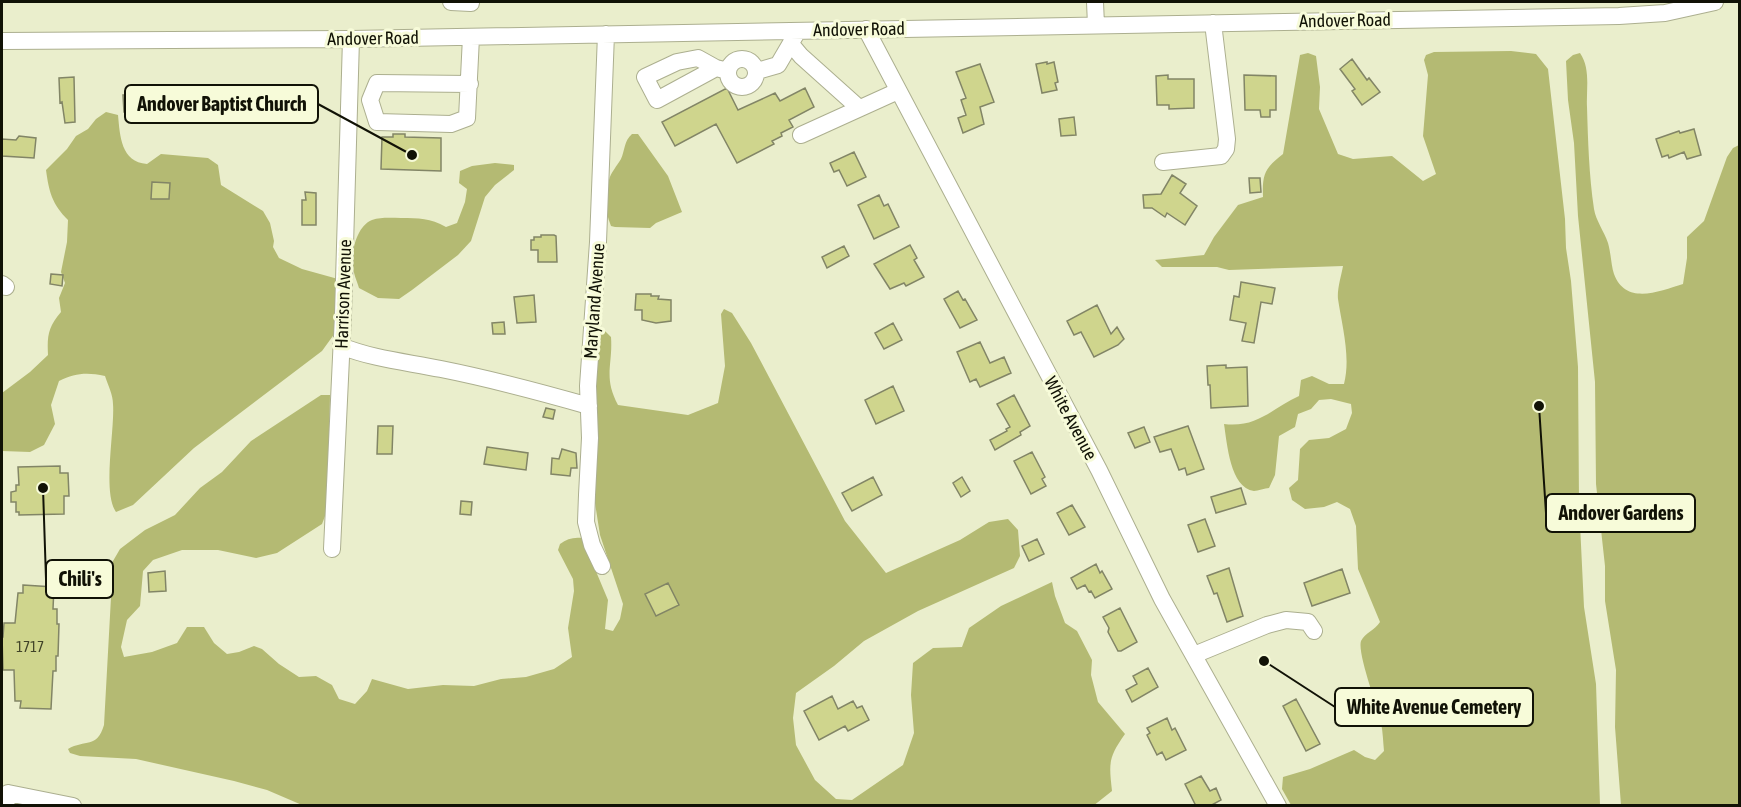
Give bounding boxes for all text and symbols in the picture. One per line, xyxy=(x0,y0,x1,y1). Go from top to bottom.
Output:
street label: Andover Road xyxy=(1299,9,1391,31)
street label: Andover Road xyxy=(813,18,905,40)
street label: Andover Road xyxy=(327,27,419,49)
callout: Andover Baptist Church xyxy=(125,85,318,123)
text: Andover Baptist Church xyxy=(136,92,307,115)
street label: Harrison Avenue xyxy=(331,239,355,349)
street label: Maryland Avenue xyxy=(579,242,609,360)
street label: White Avenue xyxy=(1040,373,1102,463)
callout: Andover Gardens xyxy=(1546,494,1695,532)
text: Andover Gardens xyxy=(1557,501,1684,524)
callout: Chili's xyxy=(46,560,113,598)
text: Chili's xyxy=(58,567,102,590)
house number: 1717 xyxy=(16,638,44,655)
callout: White Avenue Cemetery xyxy=(1335,688,1533,726)
text: White Avenue Cemetery xyxy=(1346,695,1522,718)

